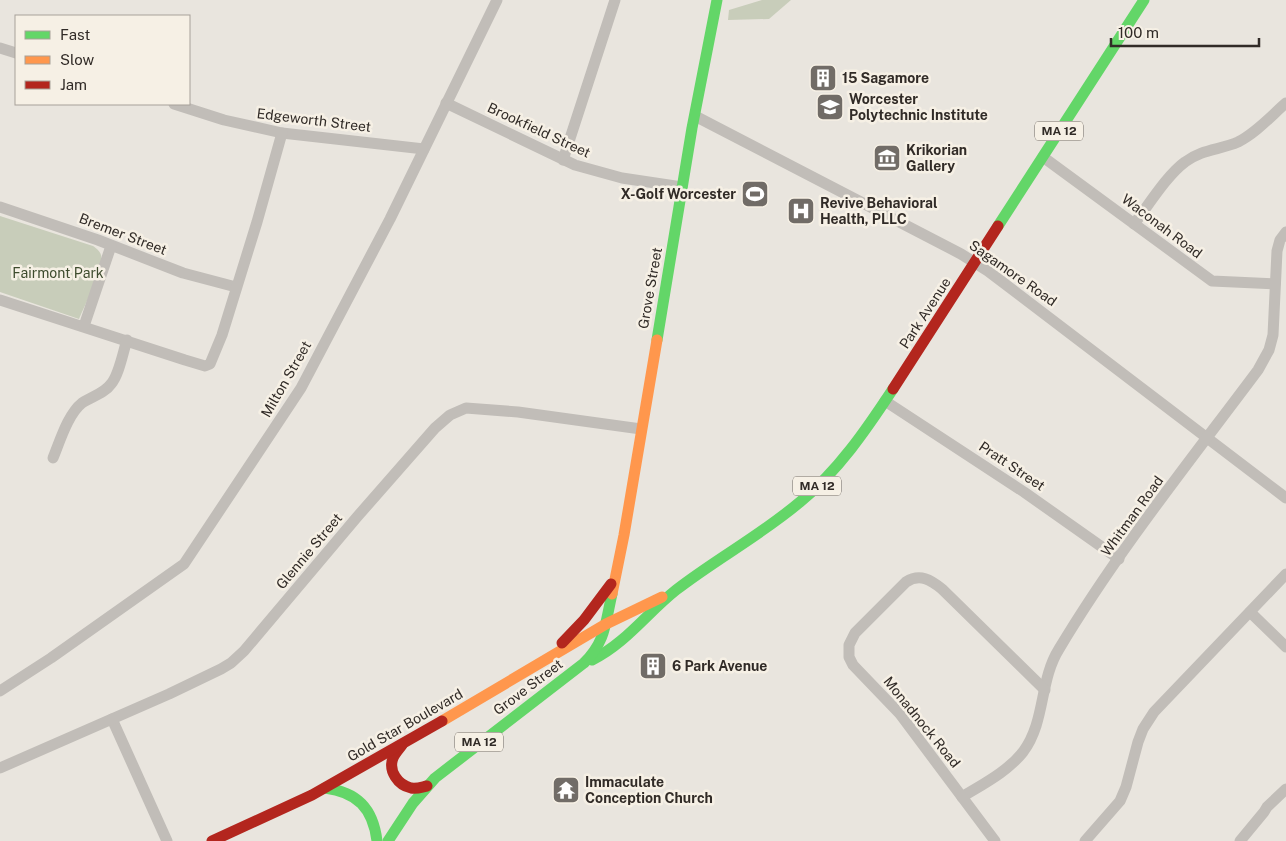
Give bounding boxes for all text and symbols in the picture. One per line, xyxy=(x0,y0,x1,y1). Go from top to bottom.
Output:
legend xyxy=(15,15,190,105)
scale bar xyxy=(1111,15,1258,47)
text: 100 m xyxy=(1118,24,1159,41)
text: Fast xyxy=(60,26,90,43)
text: Slow xyxy=(60,51,95,68)
building icon: 15 Sagamore xyxy=(808,63,838,93)
place label: 15 Sagamore xyxy=(842,70,929,86)
text: Jam xyxy=(60,76,87,93)
place label: Worcester Polytechnic Institute xyxy=(849,91,988,123)
school or university icon: Worcester Polytechnic Institute xyxy=(815,92,845,122)
street label: Brookfield Street xyxy=(485,99,593,161)
street label: Edgeworth Street xyxy=(256,105,372,135)
road number: MA 12 xyxy=(1035,122,1083,140)
place label: Krikorian Gallery xyxy=(906,142,967,174)
museum icon: Krikorian Gallery xyxy=(872,143,902,173)
sports icon: X-Golf Worcester xyxy=(740,179,770,209)
place label: X-Golf Worcester xyxy=(621,186,736,202)
street label: Waconah Road xyxy=(1119,191,1205,261)
place label: Revive Behavioral Health, PLLC xyxy=(820,195,938,227)
hospital icon: Revive Behavioral Health, PLLC xyxy=(786,196,816,226)
street label: Bremer Street xyxy=(77,210,169,258)
street label: Sagamore Road xyxy=(966,237,1060,309)
street label: Grove Street xyxy=(635,246,665,330)
park label: Fairmont Park xyxy=(12,265,104,281)
street label: Park Avenue xyxy=(896,274,954,351)
street label: Milton Street xyxy=(258,338,314,420)
street label: Pratt Street xyxy=(976,438,1048,494)
street label: Whitman Road xyxy=(1098,473,1166,559)
road number: MA 12 xyxy=(793,476,841,496)
street label: Glennie Street xyxy=(273,510,345,592)
building icon: 6 Park Avenue xyxy=(638,651,668,681)
street label: Grove Street xyxy=(490,656,566,718)
place label: 6 Park Avenue xyxy=(672,658,767,674)
street label: Monadnock Road xyxy=(880,673,964,771)
street label: Gold Star Boulevard xyxy=(344,685,466,765)
road number: MA 12 xyxy=(455,732,503,752)
place label: Immaculate Conception Church xyxy=(585,774,713,806)
temple icon: Immaculate Conception Church xyxy=(551,775,581,805)

